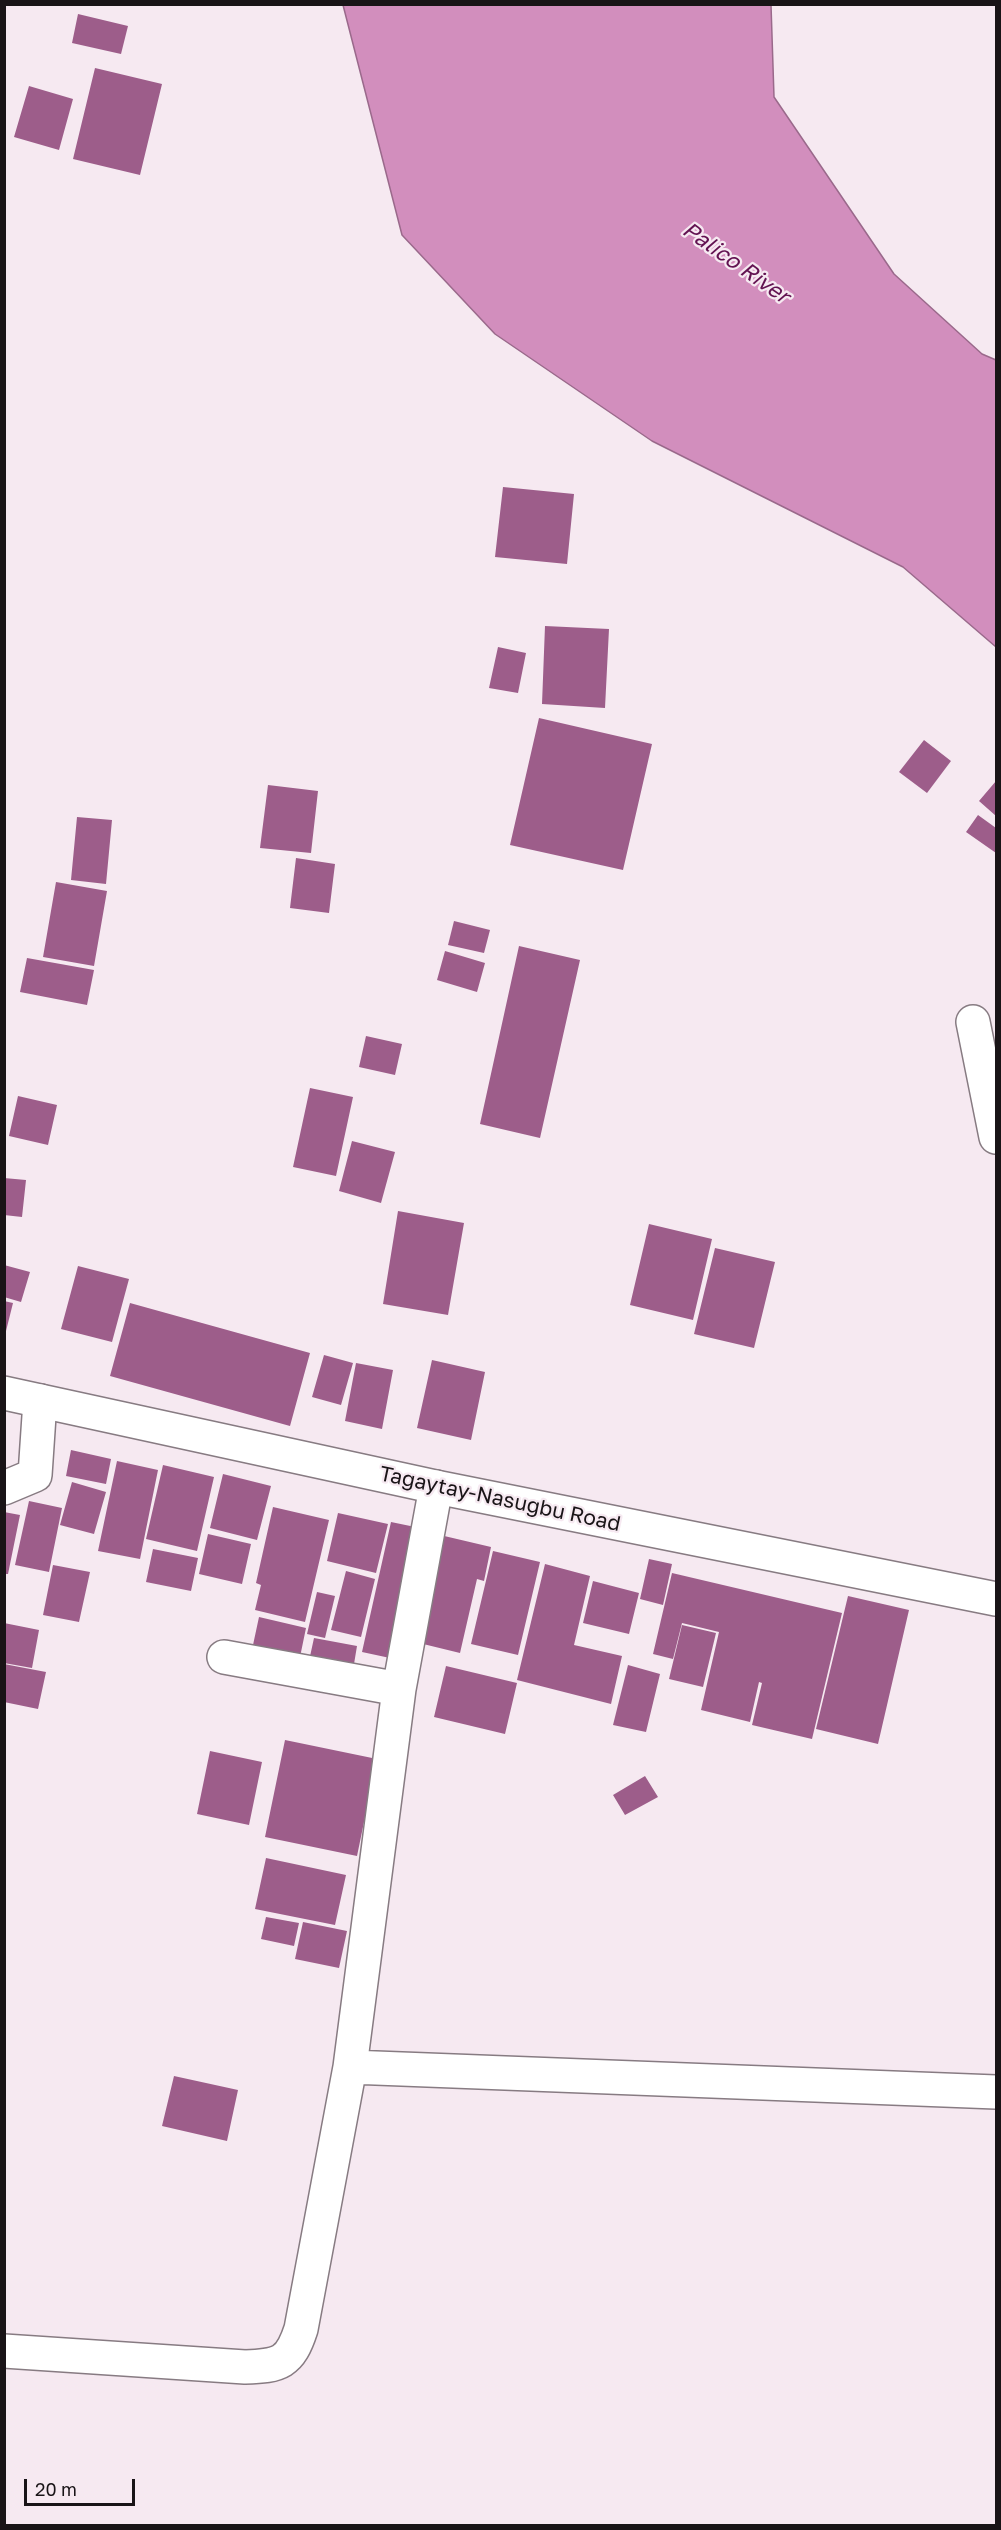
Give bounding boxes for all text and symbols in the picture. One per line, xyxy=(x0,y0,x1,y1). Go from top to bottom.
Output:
water label: Palico River xyxy=(678,217,794,309)
street label: Tagaytay-Nasugbu Road xyxy=(377,1461,623,1537)
scale bar xyxy=(27,2467,138,2505)
text: 20 m xyxy=(35,2478,77,2500)

